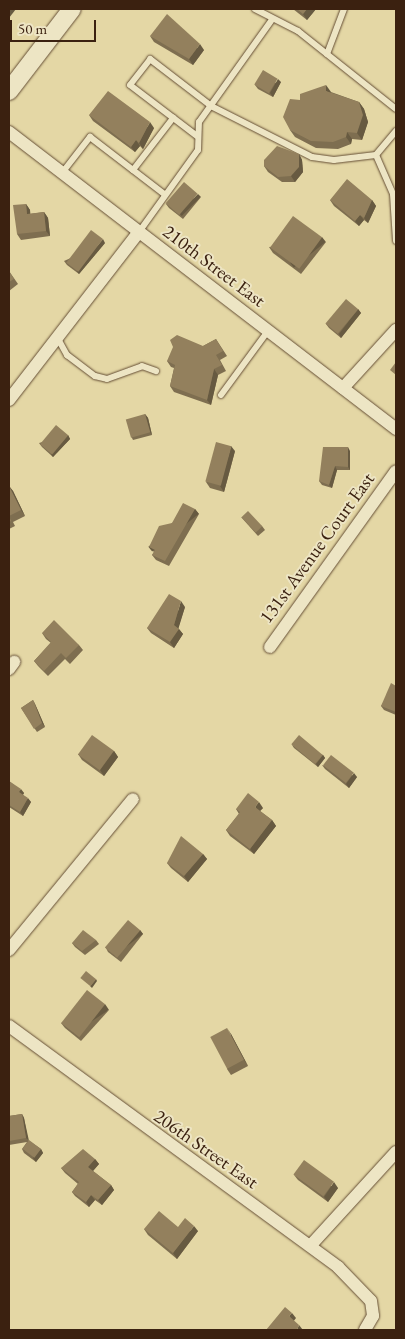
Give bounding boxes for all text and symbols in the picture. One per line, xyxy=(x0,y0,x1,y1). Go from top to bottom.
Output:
scale bar xyxy=(12,10,99,42)
text: 50 m xyxy=(18,19,47,38)
street label: 210th Street East xyxy=(158,220,270,312)
street label: 131st Avenue Court East xyxy=(255,468,379,628)
street label: 206th Street East xyxy=(149,1105,263,1193)

